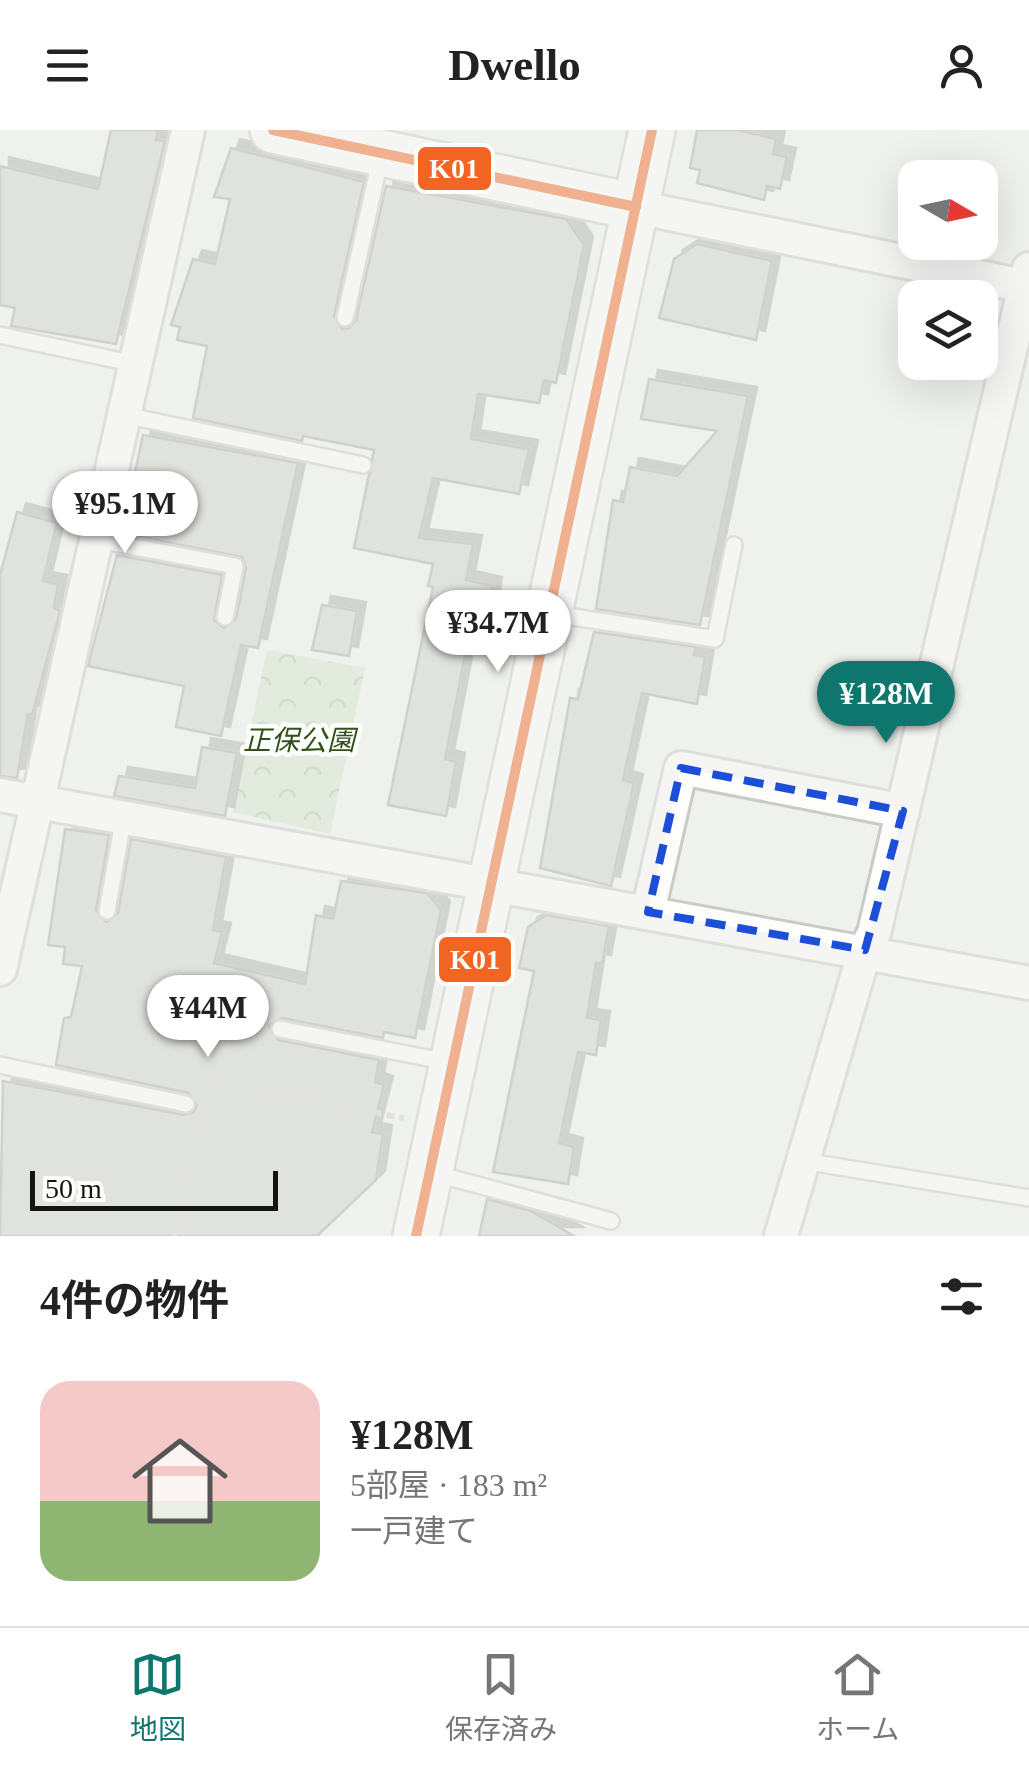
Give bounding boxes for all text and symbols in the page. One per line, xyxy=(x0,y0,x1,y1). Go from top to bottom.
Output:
icon: menu xyxy=(40,38,95,93)
icon: person xyxy=(934,38,989,93)
text: Dwello xyxy=(448,40,581,90)
line badge: K01 xyxy=(416,145,493,192)
text: K01 xyxy=(429,153,479,184)
north arrow xyxy=(898,160,998,260)
map controls xyxy=(898,160,998,380)
button: layers xyxy=(898,280,998,380)
pin: ¥95.1M xyxy=(44,471,206,556)
text: ¥95.1M xyxy=(74,485,176,521)
pin: ¥34.7M xyxy=(417,590,579,675)
text: ¥34.7M xyxy=(447,604,549,640)
pin: ¥128M xyxy=(816,661,956,746)
text: ¥128M xyxy=(839,675,933,711)
park label: 正保公園 xyxy=(243,725,359,756)
line badge: K01 xyxy=(437,935,513,984)
text: K01 xyxy=(450,944,500,975)
pin: ¥44M xyxy=(149,975,267,1060)
text: ¥44M xyxy=(169,989,247,1025)
scale bar xyxy=(30,1166,278,1210)
text: 50 m xyxy=(45,1173,102,1204)
icon: filters xyxy=(934,1269,989,1324)
text: 4件の物件 xyxy=(40,1278,229,1324)
text: ¥128M xyxy=(350,1412,474,1458)
icon: home xyxy=(120,1421,240,1541)
text: 5部屋 · 183 m² xyxy=(350,1467,547,1503)
text: 一戸建て xyxy=(350,1513,478,1549)
tab: 地図 xyxy=(130,1647,186,1747)
tab: 保存済み xyxy=(445,1647,557,1747)
tab: ホーム xyxy=(816,1647,899,1747)

